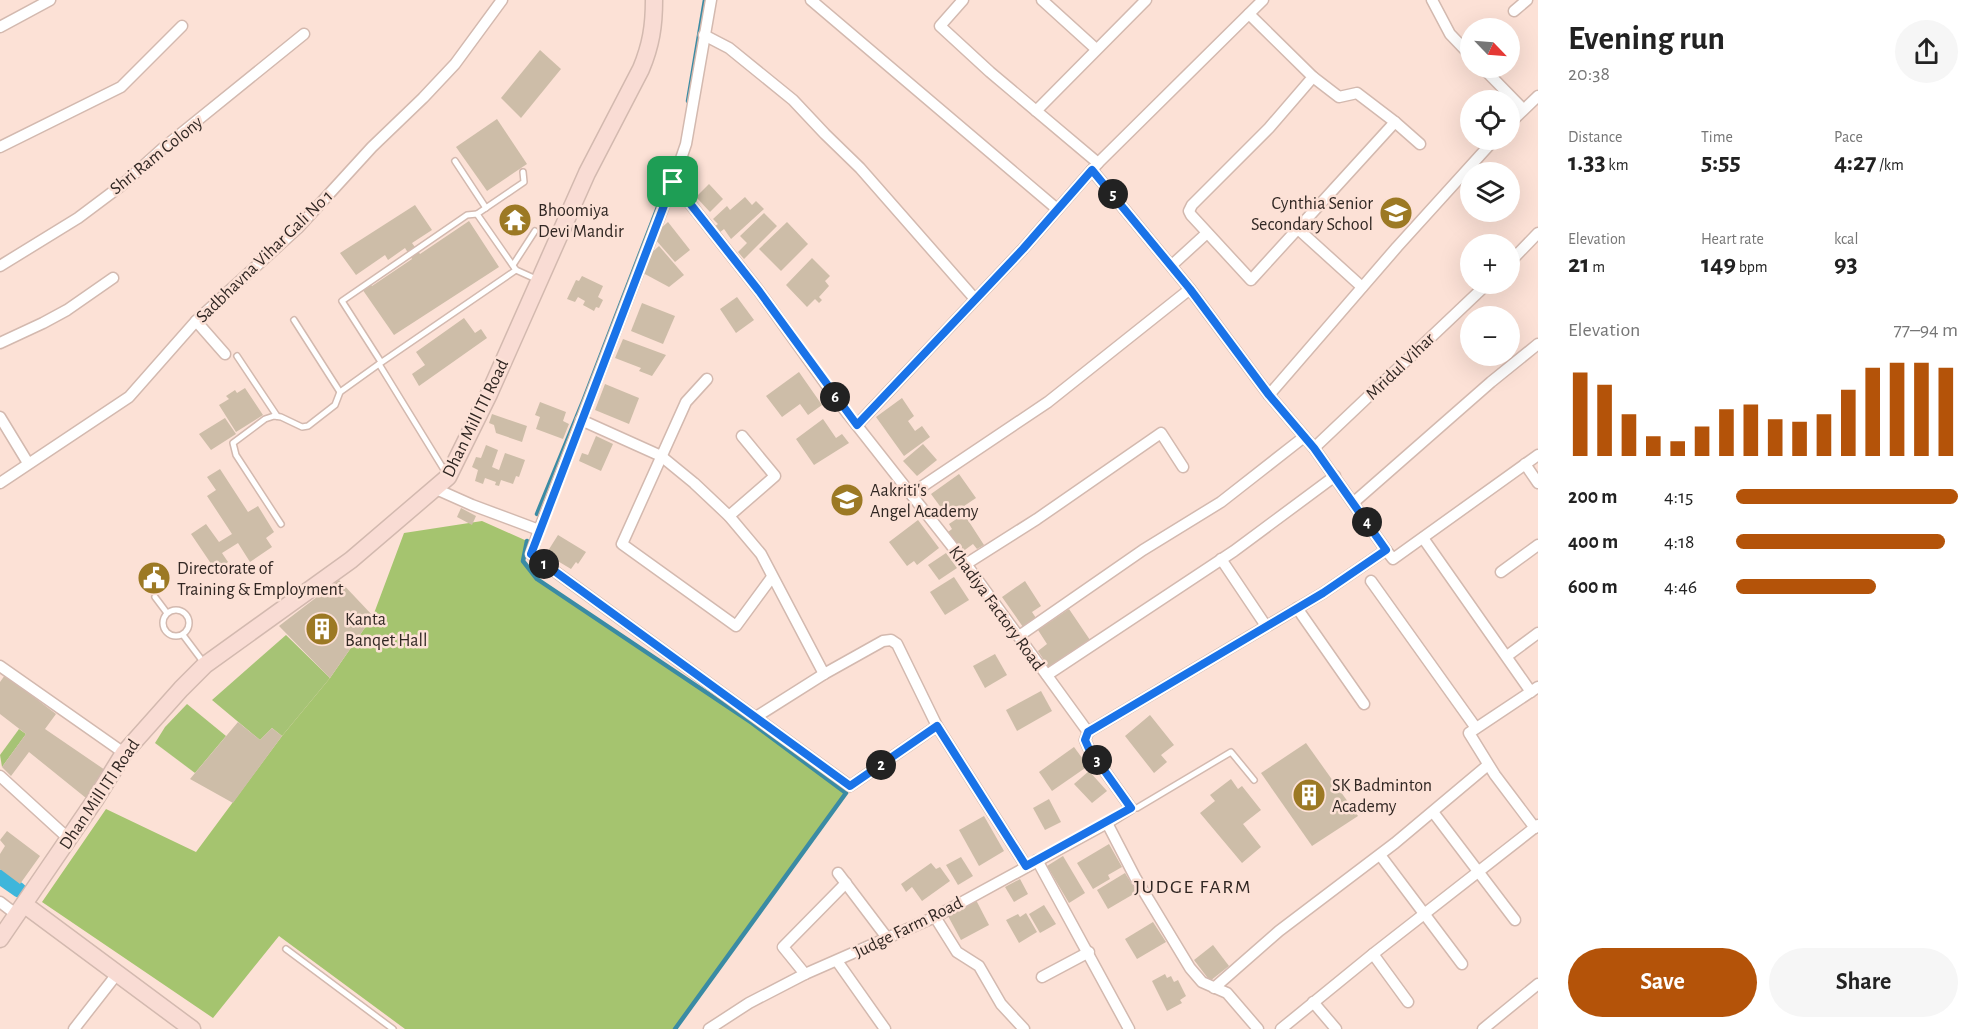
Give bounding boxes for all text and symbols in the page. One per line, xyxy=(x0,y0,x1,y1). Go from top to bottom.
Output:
north arrow xyxy=(1460,18,1520,78)
map controls xyxy=(1460,18,1520,366)
button: share xyxy=(1895,20,1958,83)
text: Evening run xyxy=(1568,23,1725,56)
text: 20:38 xyxy=(1568,64,1610,84)
button: locate xyxy=(1460,90,1520,150)
street label: Shri Ram Colony xyxy=(107,113,207,198)
text: Distance xyxy=(1568,129,1622,145)
text: Time xyxy=(1701,129,1733,145)
text: Pace xyxy=(1834,129,1863,145)
text: 1.33 xyxy=(1568,149,1606,175)
text: 5:55 xyxy=(1701,149,1741,175)
text: 4:27 xyxy=(1834,149,1877,175)
pin xyxy=(647,156,698,207)
text: km xyxy=(1606,157,1628,173)
text: /km xyxy=(1877,157,1904,173)
button: layers xyxy=(1460,162,1520,222)
icon: arrive xyxy=(656,165,689,198)
pin: 5 xyxy=(1098,179,1128,209)
text: 5 xyxy=(1110,186,1116,202)
street label: Sadbhavna Vihar Gali No 1 xyxy=(193,187,336,326)
place label: Cynthia Senior Secondary School xyxy=(1251,195,1373,234)
school or university icon: Cynthia Senior Secondary School xyxy=(1378,195,1414,231)
temple icon: Bhoomiya Devi Mandir xyxy=(497,202,533,238)
place label: Bhoomiya Devi Mandir xyxy=(538,202,624,241)
text: Elevation xyxy=(1568,231,1626,247)
text: Heart rate xyxy=(1701,231,1764,247)
text: kcal xyxy=(1834,231,1858,247)
button: + xyxy=(1460,234,1520,294)
text: 21 xyxy=(1568,251,1590,277)
text: 149 xyxy=(1701,251,1736,277)
text: 93 xyxy=(1834,251,1858,277)
text: m xyxy=(1590,259,1605,275)
text: bpm xyxy=(1736,259,1768,275)
button: − xyxy=(1460,306,1520,366)
text: Elevation xyxy=(1568,320,1640,340)
text: 77–94 m xyxy=(1893,320,1958,340)
street label: Mridul Vihar xyxy=(1363,330,1439,404)
street label: Dhan Mill ITI Road xyxy=(440,357,512,480)
pin: 6 xyxy=(820,382,850,412)
text: 6 xyxy=(831,389,839,405)
school or university icon: Aakriti's Angel Academy xyxy=(829,482,865,518)
place label: Aakriti's Angel Academy xyxy=(870,482,979,521)
text: 200 m xyxy=(1568,487,1617,507)
text: 4:15 xyxy=(1664,487,1693,507)
pin: 4 xyxy=(1352,507,1382,537)
text: 4 xyxy=(1363,514,1371,530)
text: 400 m xyxy=(1568,532,1618,552)
text: 4:18 xyxy=(1664,532,1695,552)
street label: Khadiya Factory Road xyxy=(945,543,1047,674)
pin: 1 xyxy=(529,549,559,579)
text: 1 xyxy=(541,556,547,572)
public building icon: Directorate of Training & Employment xyxy=(136,560,172,596)
place label: Directorate of Training & Employment xyxy=(177,560,344,599)
text: 600 m xyxy=(1568,577,1618,597)
text: 4:46 xyxy=(1664,577,1697,597)
building icon: Kanta Banqet Hall xyxy=(304,611,340,647)
place label: Kanta Banqet Hall xyxy=(345,611,427,650)
street label: Dhan Mill ITI Road xyxy=(56,736,143,853)
pin: 3 xyxy=(1082,745,1112,775)
pin: 2 xyxy=(866,750,896,780)
text: 3 xyxy=(1094,752,1100,768)
text: 2 xyxy=(877,757,885,773)
building icon: SK Badminton Academy xyxy=(1291,777,1327,813)
place label: SK Badminton Academy xyxy=(1332,777,1432,816)
district label: JUDGE FARM xyxy=(1134,877,1252,897)
street label: Judge Farm Road xyxy=(851,894,966,962)
button: Save xyxy=(1568,948,1757,1017)
button: Share xyxy=(1769,948,1958,1017)

